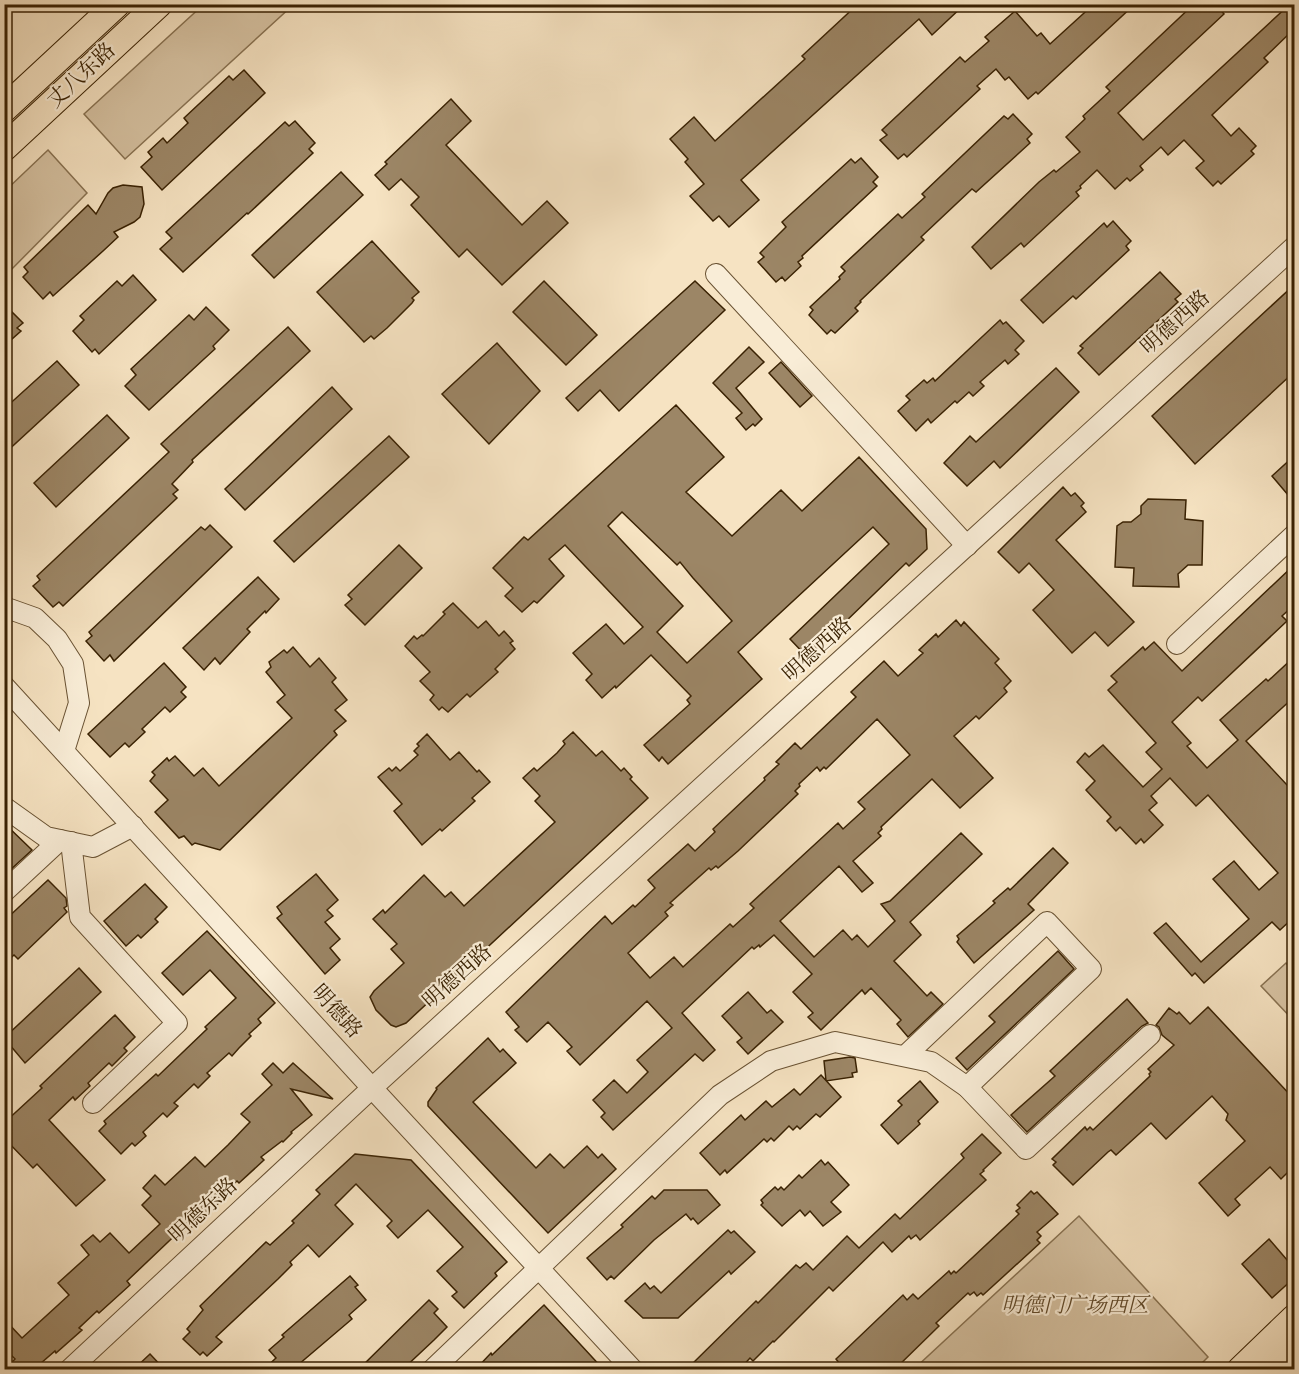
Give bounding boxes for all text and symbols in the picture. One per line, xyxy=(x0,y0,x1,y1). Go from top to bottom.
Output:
street label: 丈八东路 xyxy=(43,38,120,112)
street label: 明德西路 xyxy=(1136,286,1214,359)
street label: 明德西路 xyxy=(778,613,856,686)
street label: 明德西路 xyxy=(418,940,496,1013)
street label: 明德路 xyxy=(307,980,366,1042)
street label: 明德东路 xyxy=(165,1173,242,1247)
park label: 明德门广场西区 xyxy=(1002,1294,1151,1317)

